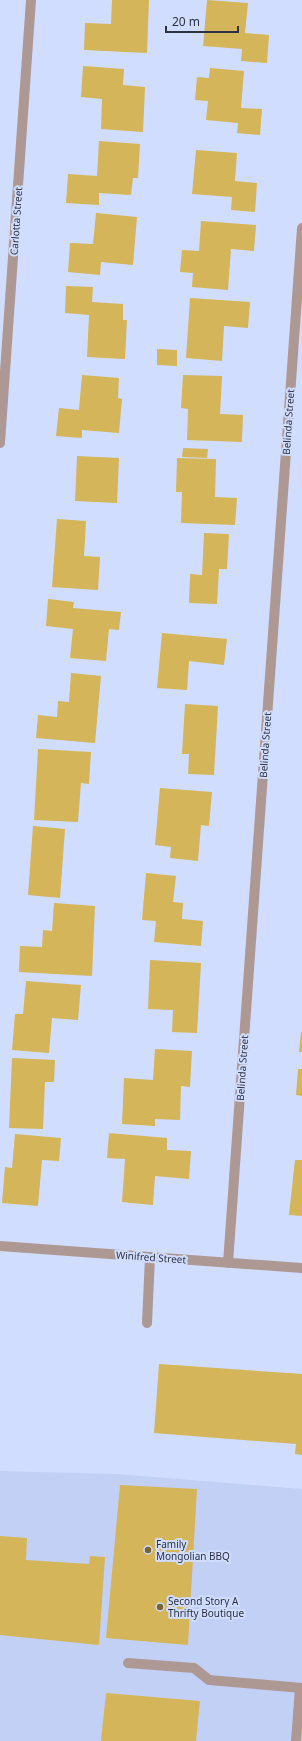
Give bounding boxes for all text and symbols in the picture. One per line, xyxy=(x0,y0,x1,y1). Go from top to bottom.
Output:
scale bar xyxy=(166,8,238,34)
text: 20 m xyxy=(172,13,200,30)
street label: Carlotta Street xyxy=(7,186,25,255)
street label: Belinda Street xyxy=(279,388,297,455)
street label: Belinda Street xyxy=(256,711,274,778)
street label: Belinda Street xyxy=(233,1034,251,1101)
street label: Winifred Street xyxy=(115,1248,187,1266)
place label: Family Mongolian BBQ xyxy=(156,1537,230,1563)
marker: Family Mongolian BBQ xyxy=(143,1545,153,1555)
place label: Second Story A Thrifty Boutique xyxy=(168,1594,244,1620)
marker: Second Story A Thrifty Boutique xyxy=(155,1602,165,1612)

